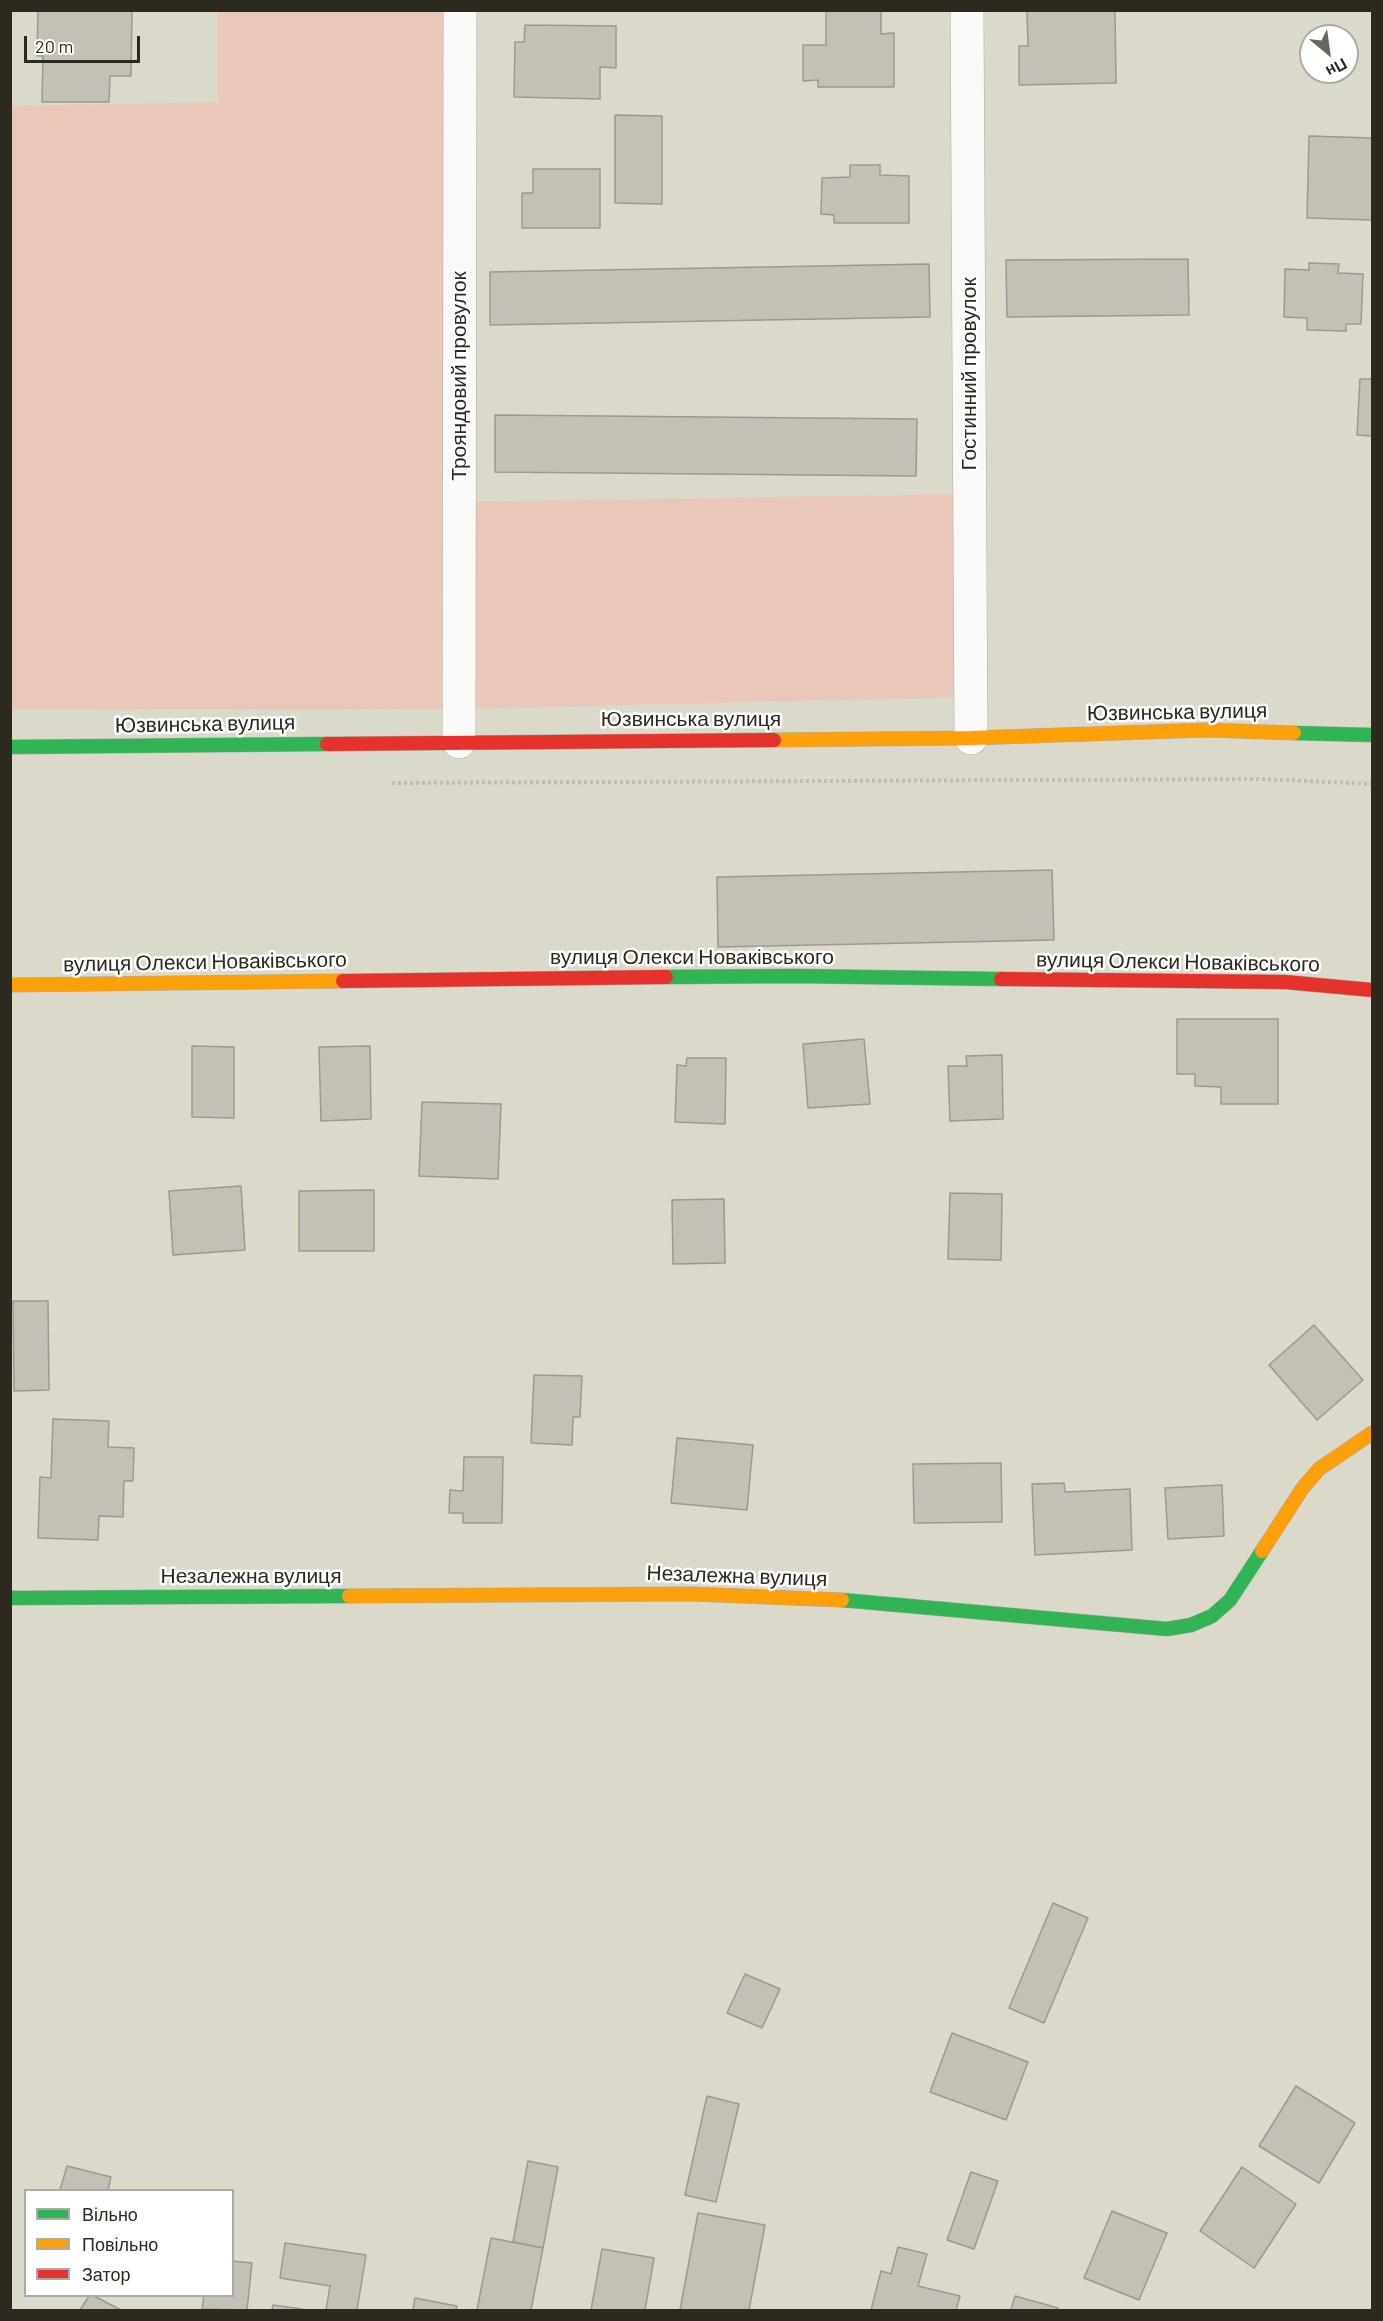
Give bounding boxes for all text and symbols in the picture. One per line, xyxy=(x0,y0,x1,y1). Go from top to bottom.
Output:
scale bar xyxy=(27,24,142,62)
north arrow xyxy=(1299,24,1359,84)
text: 20 m xyxy=(35,35,73,57)
text: Пн xyxy=(1323,55,1351,82)
street label: Трояндовий провулок xyxy=(446,271,472,481)
street label: Гостинний провулок xyxy=(956,277,982,471)
street label: Юзвинська вулиця xyxy=(1087,698,1267,726)
street label: Юзвинська вулиця xyxy=(601,706,781,732)
street label: Юзвинська вулиця xyxy=(115,710,295,738)
street label: вулиця Олекси Новаківського xyxy=(550,944,834,970)
street label: вулиця Олекси Новаківського xyxy=(63,947,347,977)
street label: вулиця Олекси Новаківського xyxy=(1036,947,1320,977)
street label: Незалежна вулиця xyxy=(646,1560,828,1592)
street label: Незалежна вулиця xyxy=(160,1563,342,1589)
legend xyxy=(24,2189,234,2297)
text: Вільно xyxy=(82,2203,138,2225)
text: Повільно xyxy=(82,2233,158,2255)
text: Затор xyxy=(82,2263,131,2285)

